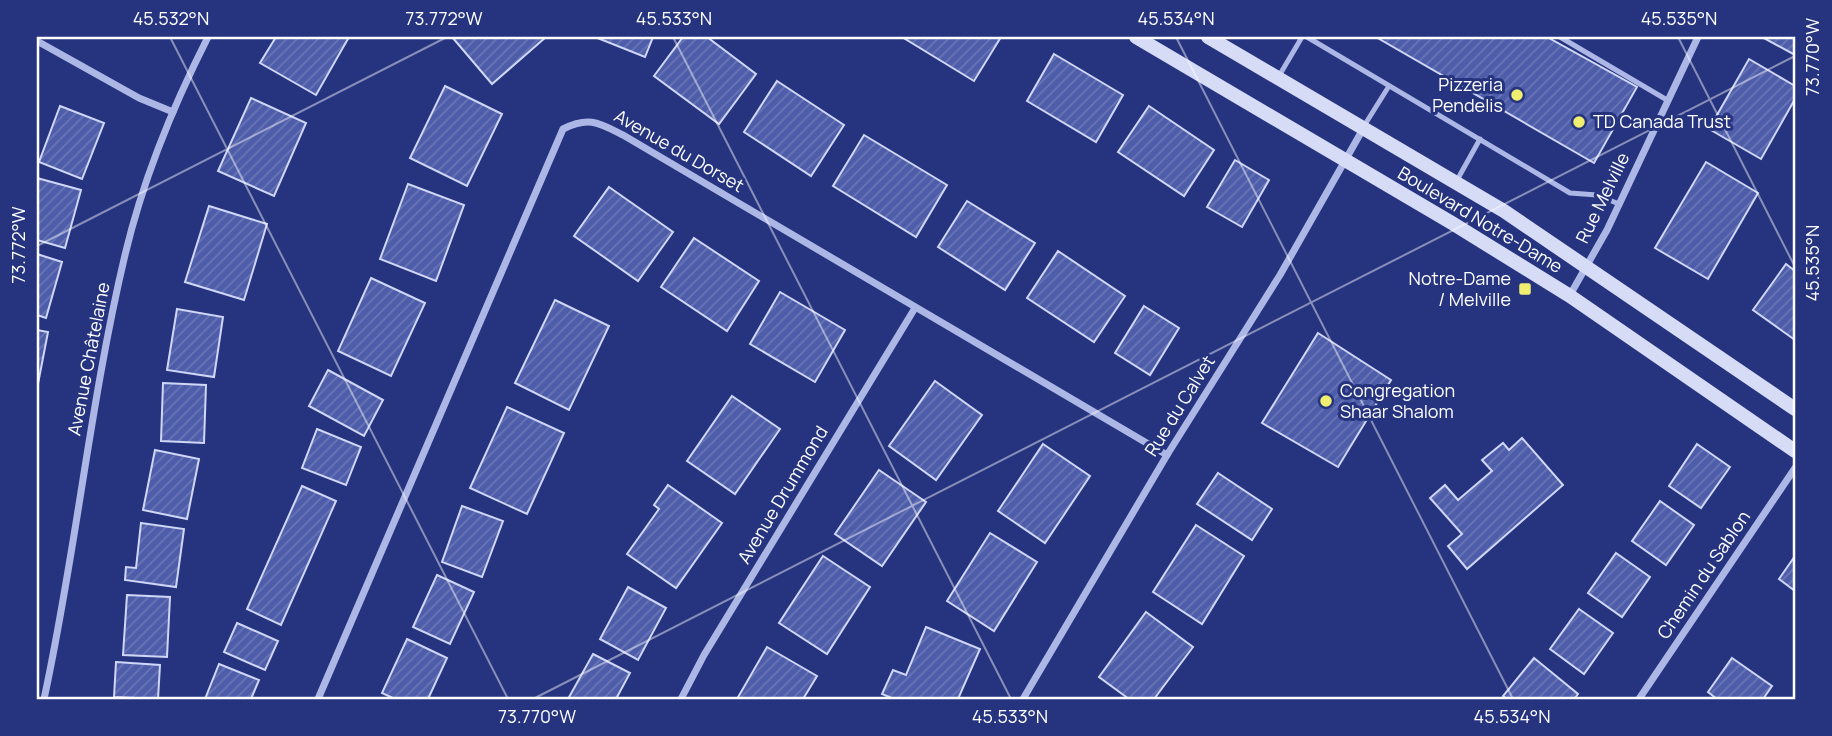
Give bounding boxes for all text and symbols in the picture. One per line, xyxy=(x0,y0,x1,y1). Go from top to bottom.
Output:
text: 45.532°N xyxy=(133,6,209,30)
text: 73.772°W xyxy=(405,6,483,30)
text: 45.533°N xyxy=(636,6,712,30)
text: 45.534°N xyxy=(1138,6,1214,30)
text: 45.535°N xyxy=(1641,6,1717,30)
text: 73.770°W xyxy=(1800,18,1824,96)
place label: Pizzeria Pendelis xyxy=(1432,72,1503,117)
marker: Pizzeria Pendelis xyxy=(1509,87,1525,103)
street label: Avenue du Dorset xyxy=(610,103,749,197)
place label: TD Canada Trust xyxy=(1593,109,1731,133)
marker: TD Canada Trust xyxy=(1571,114,1587,130)
street label: Rue Melville xyxy=(1570,148,1634,247)
street label: Boulevard Notre-Dame xyxy=(1394,160,1567,278)
text: 73.772°W xyxy=(6,206,30,284)
text: 45.535°N xyxy=(1800,225,1824,301)
place label: Notre-Dame / Melville xyxy=(1409,266,1511,311)
street label: Avenue Châtelaine xyxy=(61,280,115,438)
marker: Notre-Dame / Melville xyxy=(1517,281,1533,297)
street label: Rue du Calvet xyxy=(1139,350,1220,460)
place label: Congregation Shaar Shalom xyxy=(1340,378,1455,423)
marker: Congregation Shaar Shalom xyxy=(1318,393,1334,409)
street label: Avenue Drummond xyxy=(731,421,833,568)
street label: Chemin du Sablon xyxy=(1651,506,1755,643)
text: 73.770°W xyxy=(498,704,576,728)
text: 45.533°N xyxy=(972,704,1048,728)
text: 45.534°N xyxy=(1474,704,1550,728)

